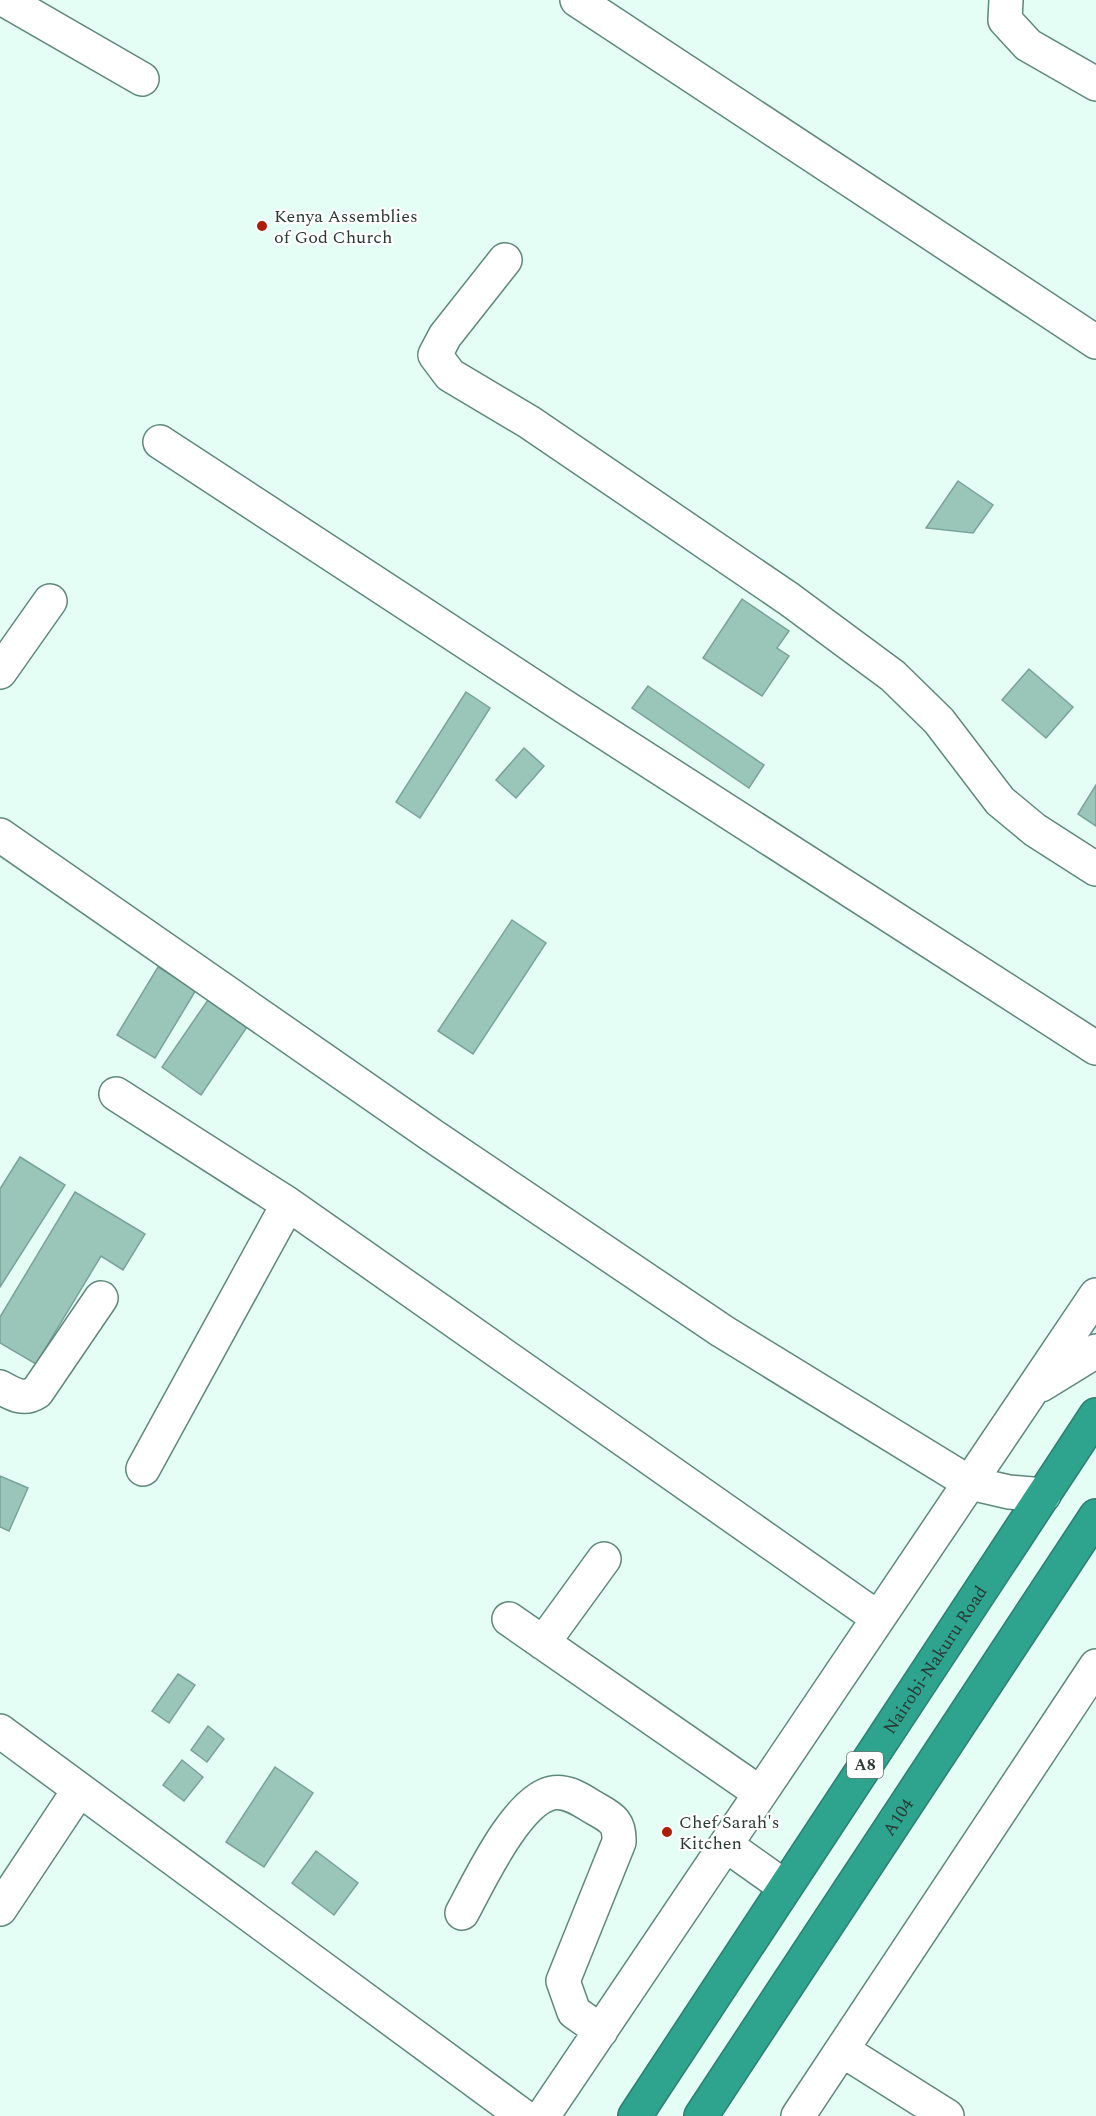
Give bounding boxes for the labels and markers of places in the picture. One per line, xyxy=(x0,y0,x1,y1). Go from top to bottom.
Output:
place label: Kenya Assemblies of God Church xyxy=(274,203,418,251)
marker: Kenya Assemblies of God Church xyxy=(255,219,269,233)
place label: Chef Sarah's Kitchen xyxy=(679,1809,779,1857)
marker: Chef Sarah's Kitchen xyxy=(660,1825,674,1839)

